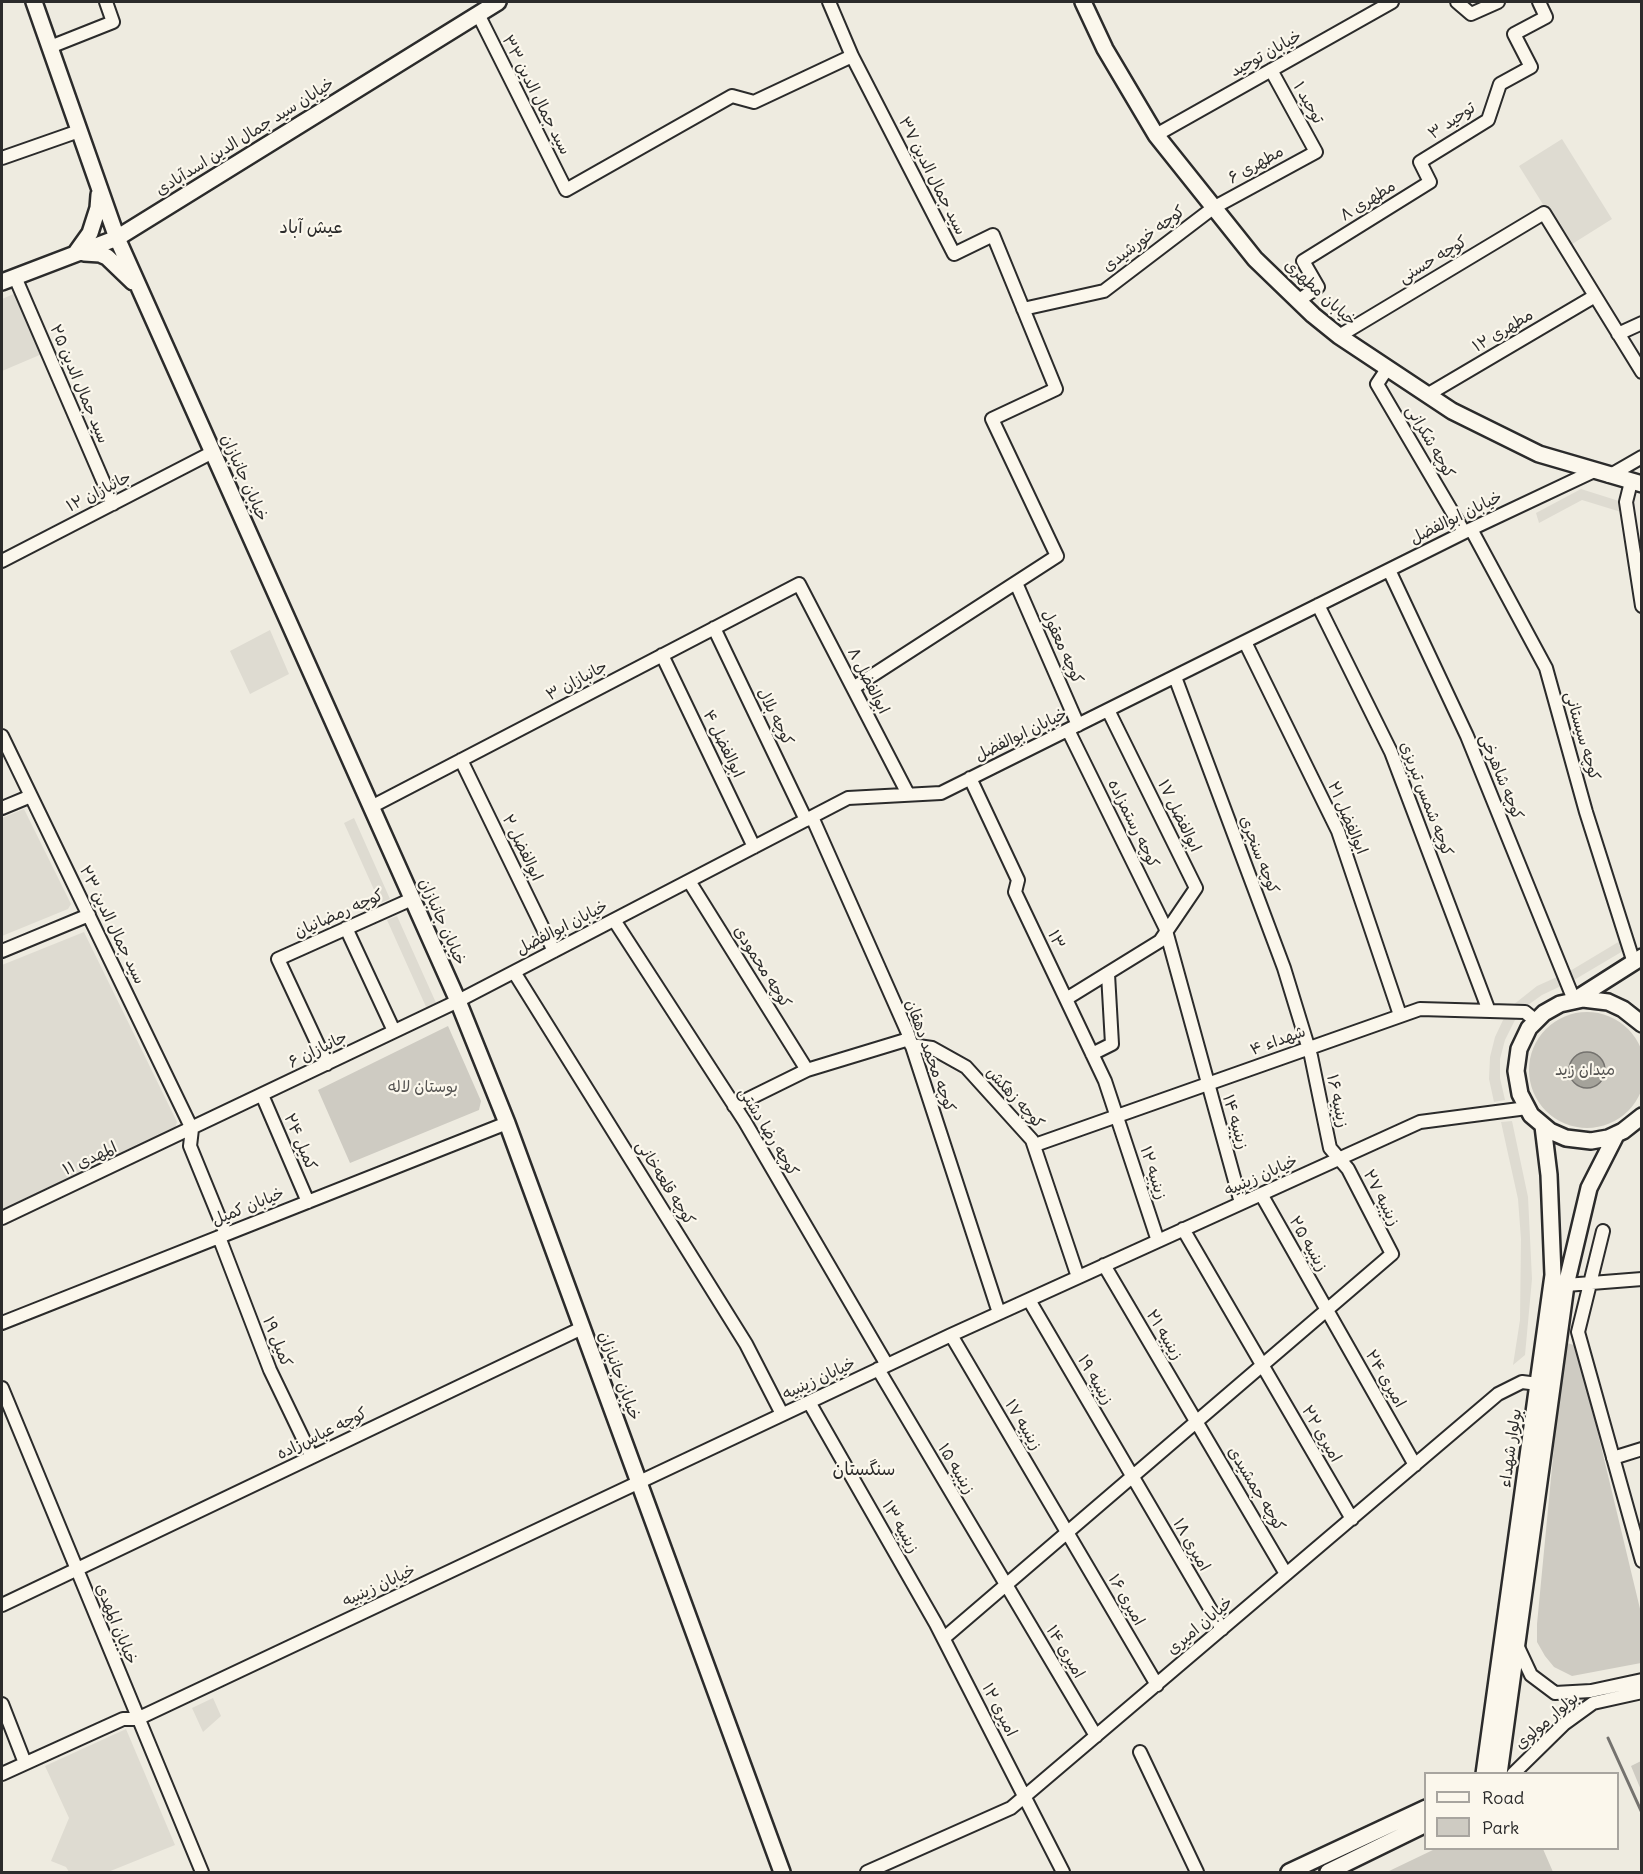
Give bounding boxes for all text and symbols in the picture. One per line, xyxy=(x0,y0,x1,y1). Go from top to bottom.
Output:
street label: خیابان توحید xyxy=(1227,27,1305,81)
street label: سید جمال الدین ۳۳ xyxy=(498,32,574,158)
street label: خیابان سید جمال الدین اسدآبادی xyxy=(152,74,338,200)
street label: توحید ۱ xyxy=(1289,79,1327,127)
street label: توحید ۳ xyxy=(1425,98,1479,144)
street label: سید جمال الدین ۳۷ xyxy=(894,114,970,238)
street label: مطهری ۶ xyxy=(1225,142,1287,188)
street label: مطهری ۸ xyxy=(1337,176,1399,226)
street label: کوچه خورشیدی xyxy=(1099,202,1189,276)
district label: عیش آباد xyxy=(279,217,343,239)
street label: کوچه حسنی xyxy=(1395,232,1471,288)
street label: خیابان مطهری xyxy=(1280,256,1360,330)
street label: مطهری ۱۲ xyxy=(1469,305,1537,357)
street label: سید جمال الدین ۲۵ xyxy=(45,322,113,446)
street label: کوچه شکرانی xyxy=(1401,402,1459,482)
street label: خیابان جانبازان xyxy=(216,432,272,524)
street label: جانبازان ۱۲ xyxy=(63,468,135,516)
street label: خیابان ابوالفضل xyxy=(1407,487,1505,549)
street label: کوچه معقول xyxy=(1037,607,1087,687)
street label: ابوالفضل ۸ xyxy=(843,645,893,717)
street label: جانبازان ۳ xyxy=(543,657,611,705)
street label: کوچه بلال xyxy=(753,685,797,749)
street label: کوچه سیستانی xyxy=(1560,689,1604,783)
street label: خیابان ابوالفضل xyxy=(972,704,1070,766)
street label: ابوالفضل ۴ xyxy=(698,707,748,781)
street label: کوچه شاهرخی xyxy=(1475,731,1527,823)
street label: کوچه شمس تبریزی xyxy=(1395,739,1457,859)
street label: کوچه رستمزاده xyxy=(1103,777,1163,871)
street label: ابوالفضل ۱۷ xyxy=(1153,777,1205,855)
street label: ابوالفضل ۲۱ xyxy=(1323,779,1371,857)
street label: ابوالفضل ۲ xyxy=(498,812,546,884)
street label: کوچه سنجری xyxy=(1235,813,1283,897)
street label: سید جمال الدین ۲۳ xyxy=(75,863,149,987)
street label: خیابان جانبازان xyxy=(414,876,470,968)
street label: کوچه رمضانیان xyxy=(291,886,387,942)
street label: خیابان ابوالفضل xyxy=(513,897,611,959)
street label: کوچه محمودی xyxy=(729,922,795,1012)
street label: ۱۳ xyxy=(1043,927,1069,953)
street label: کوچه محمد دهقان xyxy=(901,997,959,1115)
street label: شهداء ۴ xyxy=(1248,1022,1308,1060)
street label: جانبازان ۶ xyxy=(285,1028,351,1072)
park label: میدان زید xyxy=(1555,1060,1615,1080)
street label: کوچه زهکش xyxy=(982,1063,1048,1133)
street label: زینبیه ۱۶ xyxy=(1322,1073,1352,1129)
park label: بوستان لاله xyxy=(388,1077,458,1097)
street label: کوچه رضا دشتی xyxy=(734,1084,802,1180)
street label: زینبیه ۱۴ xyxy=(1218,1092,1252,1152)
street label: کمیل ۲۴ xyxy=(279,1111,321,1173)
street label: کوچه قلعه‌خانی xyxy=(631,1137,699,1229)
street label: المهدی ۱۱ xyxy=(60,1138,120,1180)
street label: زینبیه ۱۲ xyxy=(1135,1144,1171,1202)
street label: خیابان زینبیه xyxy=(1221,1151,1301,1201)
street label: زینبیه ۲۷ xyxy=(1359,1167,1403,1229)
street label: خیابان کمیل xyxy=(209,1184,287,1230)
street label: زینبیه ۲۵ xyxy=(1285,1213,1331,1275)
street label: زینبیه ۲۱ xyxy=(1142,1306,1186,1364)
street label: کمیل ۱۹ xyxy=(258,1314,296,1370)
street label: خیابان جانبازان xyxy=(594,1329,644,1423)
street label: امیری ۲۴ xyxy=(1361,1347,1409,1411)
street label: زینبیه ۱۹ xyxy=(1073,1352,1117,1408)
street label: خیابان زینبیه xyxy=(780,1354,858,1404)
street label: زینبیه ۱۷ xyxy=(1000,1396,1046,1454)
street label: امیری ۲۲ xyxy=(1297,1402,1345,1466)
street label: کوچه عباس‌زاده xyxy=(274,1404,370,1464)
street label: بولوار شهداء xyxy=(1496,1407,1526,1489)
street label: زینبیه ۱۵ xyxy=(933,1440,979,1498)
street label: کوچه جمشیدی xyxy=(1223,1443,1289,1535)
district label: سنگستان xyxy=(833,1459,895,1481)
street label: زینبیه ۱۳ xyxy=(877,1497,923,1557)
street label: امیری ۱۸ xyxy=(1168,1515,1214,1575)
street label: خیابان زینبیه xyxy=(340,1561,418,1611)
street label: امیری ۱۶ xyxy=(1104,1571,1148,1629)
street label: خیابان المهدی xyxy=(91,1581,141,1667)
street label: خیابان امیری xyxy=(1163,1593,1237,1659)
street label: امیری ۱۴ xyxy=(1042,1622,1088,1682)
street label: امیری ۱۲ xyxy=(977,1680,1021,1740)
street label: بولوار مولوی xyxy=(1511,1688,1583,1754)
legend xyxy=(1424,1772,1619,1850)
text: Road xyxy=(1482,1786,1524,1809)
text: Park xyxy=(1482,1816,1519,1839)

